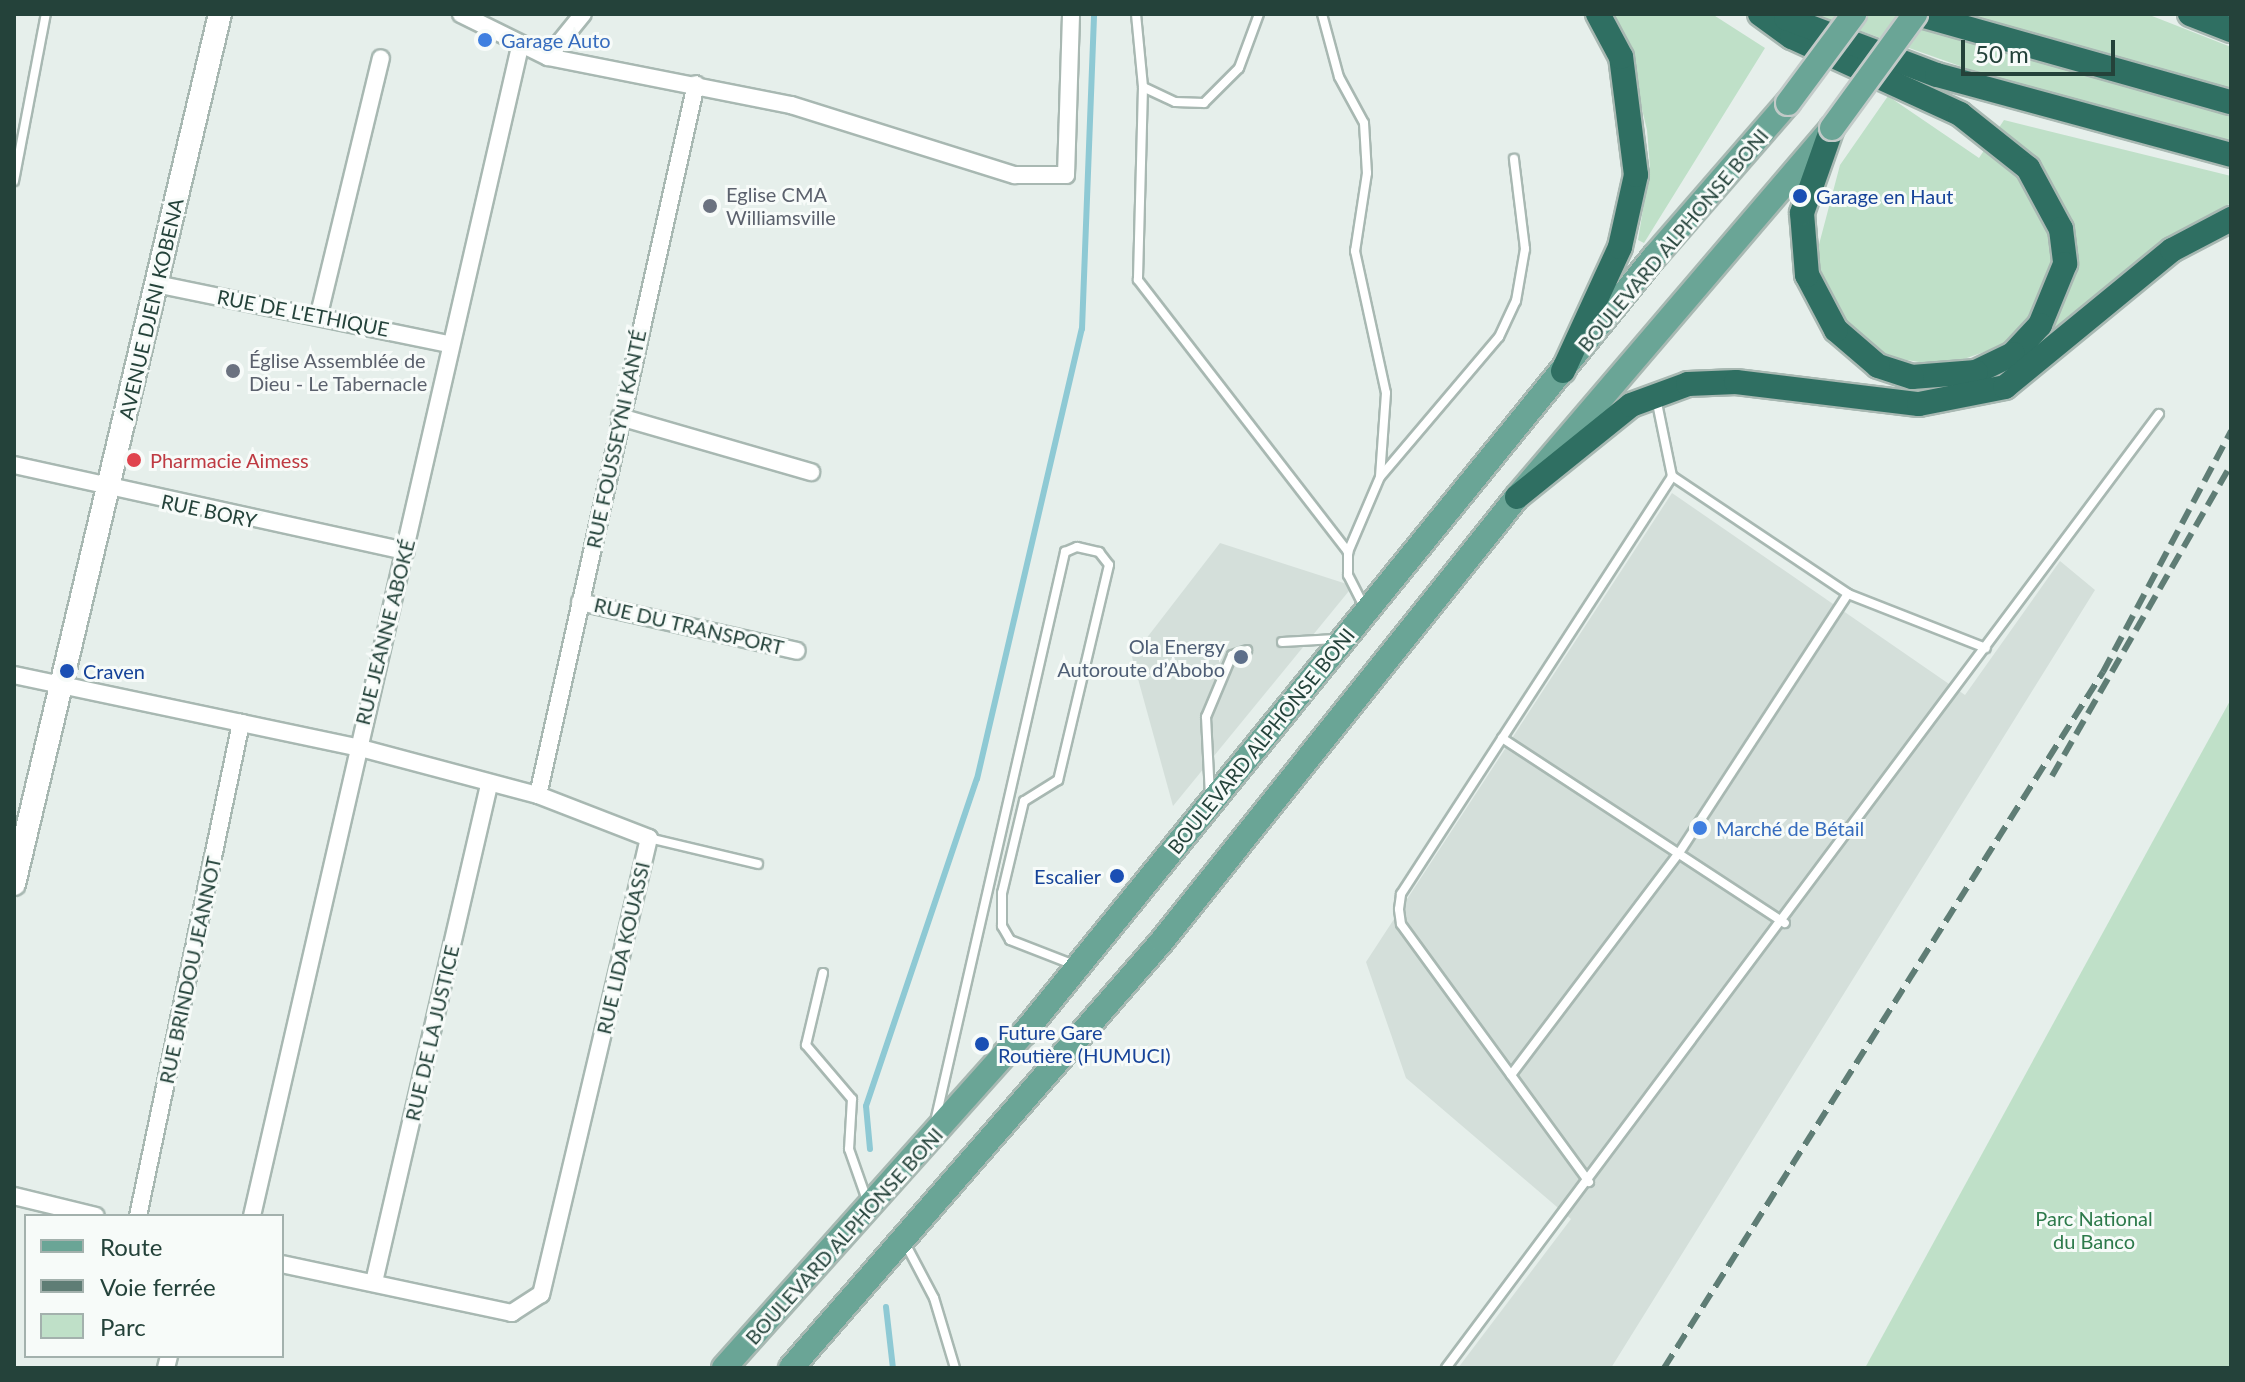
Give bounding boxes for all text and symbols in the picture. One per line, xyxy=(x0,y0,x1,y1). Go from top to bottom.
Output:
scale bar xyxy=(1965,24,2119,74)
place label: Garage Auto xyxy=(501,28,611,52)
marker: Garage Auto xyxy=(476,31,494,49)
text: 50 m xyxy=(1975,39,2029,68)
street label: BOULEVARD ALPHONSE BONI xyxy=(1573,123,1773,357)
place label: Eglise CMA Williamsville xyxy=(726,182,836,229)
place label: Garage en Haut xyxy=(1816,184,1954,208)
marker: Garage en Haut xyxy=(1791,187,1809,205)
street label: AVENUE DJENI KOBENA xyxy=(114,196,188,422)
marker: Eglise CMA Williamsville xyxy=(701,197,719,215)
street label: RUE DE L'ETHIQUE xyxy=(215,285,391,341)
street label: RUE FOUSSEYNI KANTÉ xyxy=(581,328,651,550)
place label: Église Assemblée de Dieu - Le Tabernacle xyxy=(249,348,428,395)
marker: Église Assemblée de Dieu - Le Tabernacle xyxy=(224,362,242,380)
place label: Pharmacie Aimess xyxy=(150,448,309,472)
marker: Pharmacie Aimess xyxy=(125,451,143,469)
street label: RUE BORY xyxy=(159,489,259,533)
street label: RUE JEANNE ABOKÉ xyxy=(350,536,420,728)
street label: RUE DU TRANSPORT xyxy=(591,592,787,660)
street label: BOULEVARD ALPHONSE BONI xyxy=(1162,623,1360,859)
place label: Ola Energy Autoroute d’Abobo xyxy=(1057,634,1225,681)
marker: Ola Energy Autoroute d’Abobo xyxy=(1232,648,1250,666)
place label: Craven xyxy=(83,659,145,683)
marker: Craven xyxy=(58,662,76,680)
place label: Marché de Bétail xyxy=(1716,816,1864,840)
marker: Marché de Bétail xyxy=(1691,819,1709,837)
street label: RUE BRINDOU JEANNOT xyxy=(154,854,226,1086)
street label: RUE LIDA KOUASSI xyxy=(591,859,655,1037)
place label: Escalier xyxy=(1034,864,1101,888)
marker: Escalier xyxy=(1108,867,1126,885)
street label: RUE DE LA JUSTICE xyxy=(400,942,464,1124)
place label: Future Gare Routière (HUMUCI) xyxy=(998,1020,1171,1067)
marker: Future Gare Routière (HUMUCI) xyxy=(973,1035,991,1053)
street label: BOULEVARD ALPHONSE BONI xyxy=(740,1122,948,1350)
park label: Parc National du Banco xyxy=(2035,1207,2153,1254)
legend xyxy=(24,1214,284,1358)
text: Route xyxy=(100,1232,162,1261)
text: Voie ferrée xyxy=(100,1272,216,1301)
text: Parc xyxy=(100,1312,146,1341)

